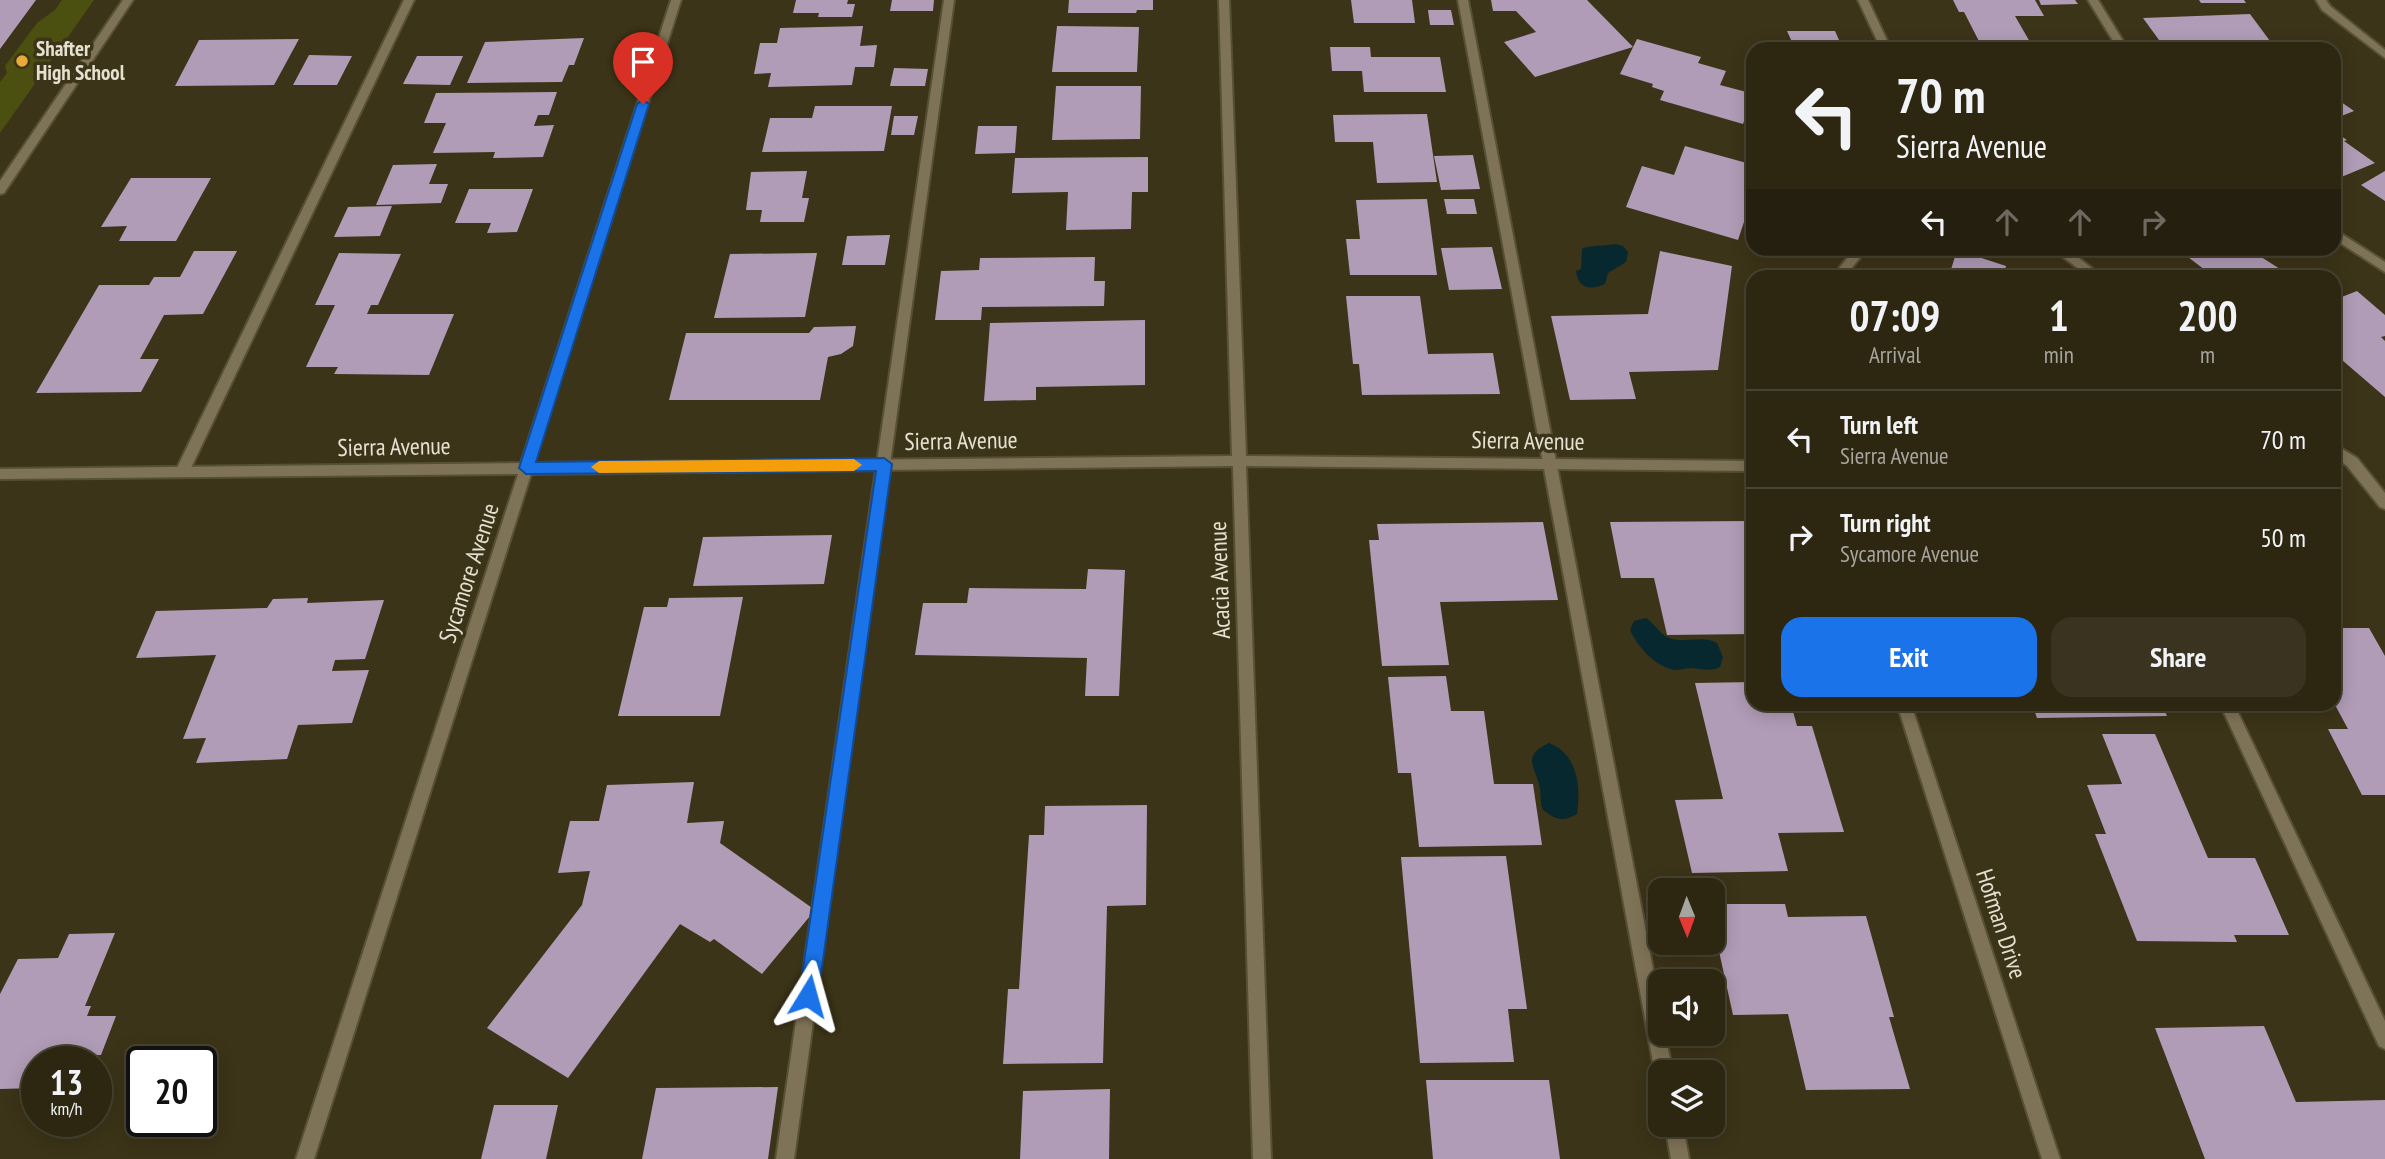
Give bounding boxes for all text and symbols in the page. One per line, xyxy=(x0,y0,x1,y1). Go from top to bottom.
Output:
pin xyxy=(613,32,673,104)
place label: Shafter High School xyxy=(36,35,126,86)
icon: arrive xyxy=(624,43,662,81)
marker: Shafter High School xyxy=(14,53,30,69)
text: 70 m xyxy=(1896,63,1985,127)
icon: left xyxy=(1781,70,1872,161)
text: Sierra Avenue xyxy=(1896,125,2047,167)
icon: left xyxy=(1915,203,1953,241)
icon: ahead xyxy=(1988,203,2026,241)
icon: ahead xyxy=(2061,203,2099,241)
icon: right xyxy=(2134,203,2172,241)
text: 07:09 xyxy=(1849,288,1940,343)
text: 1 xyxy=(2049,288,2069,343)
text: 200 xyxy=(2177,288,2238,343)
text: Arrival xyxy=(1869,340,1921,369)
text: min xyxy=(2044,340,2074,369)
text: m xyxy=(2200,340,2215,369)
text: Turn left xyxy=(1840,408,1918,441)
icon: left xyxy=(1781,420,1819,458)
text: 70 m xyxy=(2260,423,2306,456)
street label: Sierra Avenue xyxy=(904,424,1018,457)
street label: Sierra Avenue xyxy=(1471,424,1585,457)
street label: Sierra Avenue xyxy=(337,430,451,463)
text: Sierra Avenue xyxy=(1840,441,1949,470)
street label: Sycamore Avenue xyxy=(431,499,506,647)
text: Turn right xyxy=(1840,506,1931,539)
icon: right xyxy=(1781,518,1819,556)
street label: Acacia Avenue xyxy=(1202,521,1237,639)
text: 50 m xyxy=(2260,521,2306,554)
text: Sycamore Avenue xyxy=(1840,539,1979,568)
button: Exit xyxy=(1781,617,2037,697)
button: Share xyxy=(2051,617,2306,697)
street label: Hofman Drive xyxy=(1969,865,2034,983)
north arrow xyxy=(1648,878,1726,956)
map controls xyxy=(1648,878,1725,1137)
position arrow xyxy=(771,959,845,1033)
button: sound xyxy=(1648,969,1725,1046)
speed limit sign: 20 xyxy=(126,1046,217,1137)
text: 13 xyxy=(50,1059,83,1105)
button: layers xyxy=(1648,1060,1725,1137)
text: km/h xyxy=(51,1097,82,1120)

